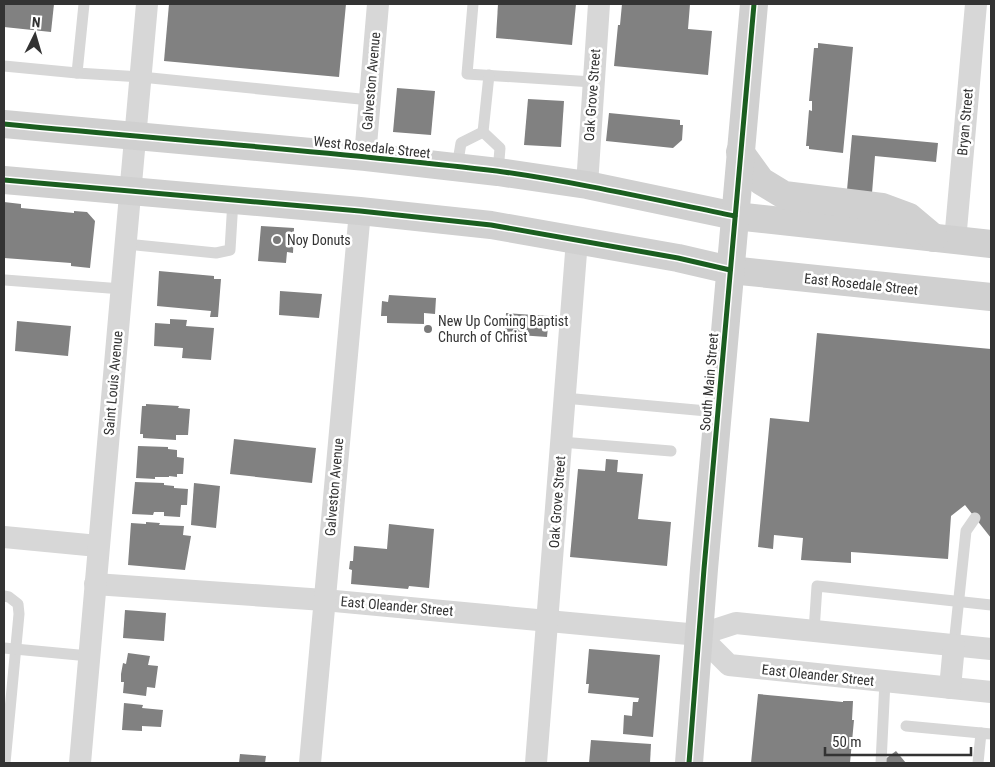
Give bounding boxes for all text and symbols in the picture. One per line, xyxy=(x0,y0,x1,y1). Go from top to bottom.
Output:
north arrow xyxy=(10,10,60,60)
text: N xyxy=(31,14,41,30)
street label: Galveston Avenue xyxy=(359,31,383,131)
street label: Oak Grove Street xyxy=(581,48,603,142)
street label: Bryan Street xyxy=(954,88,976,156)
street label: West Rosedale Street xyxy=(313,133,431,161)
place label: Noy Donuts xyxy=(287,232,351,248)
marker: Noy Donuts xyxy=(271,234,283,246)
street label: East Rosedale Street xyxy=(803,270,919,298)
place label: New Up Coming Baptist Church of Christ xyxy=(438,313,568,345)
marker: New Up Coming Baptist Church of Christ xyxy=(422,323,434,335)
street label: Saint Louis Avenue xyxy=(100,330,126,436)
street label: South Main Street xyxy=(697,332,721,432)
street label: Galveston Avenue xyxy=(322,437,346,537)
street label: Oak Grove Street xyxy=(546,455,568,549)
street label: East Oleander Street xyxy=(340,593,454,619)
street label: East Oleander Street xyxy=(761,661,875,689)
scale bar xyxy=(825,724,971,756)
text: 50 m xyxy=(832,733,862,751)

